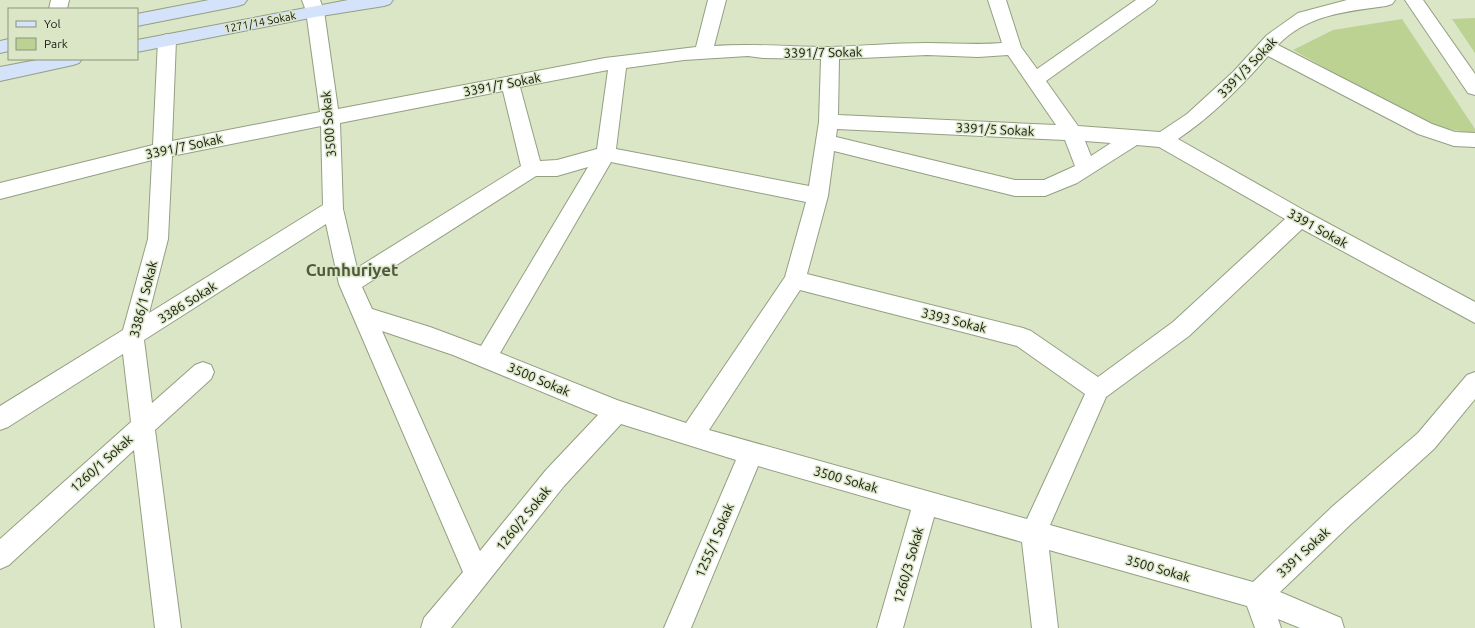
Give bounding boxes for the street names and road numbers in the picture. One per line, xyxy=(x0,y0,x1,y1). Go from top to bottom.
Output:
street label: 1271/14 Sokak xyxy=(223,9,297,35)
street label: 3391/3 Sokak xyxy=(1215,34,1280,100)
street label: 3391/7 Sokak xyxy=(784,44,863,60)
street label: 3391/7 Sokak xyxy=(462,70,542,98)
street label: 3500 Sokak xyxy=(318,90,338,158)
street label: 3391/5 Sokak xyxy=(955,120,1035,138)
street label: 3391/7 Sokak xyxy=(144,131,224,161)
street label: 3391 Sokak xyxy=(1286,206,1351,250)
street label: 3386/1 Sokak xyxy=(127,259,159,339)
street label: 3386 Sokak xyxy=(155,278,219,326)
street label: 3393 Sokak xyxy=(920,305,988,335)
street label: 3500 Sokak xyxy=(506,360,573,399)
street label: 1260/1 Sokak xyxy=(67,431,135,495)
street label: 3500 Sokak xyxy=(812,463,880,495)
street label: 1260/2 Sokak xyxy=(493,483,553,553)
street label: 1255/1 Sokak xyxy=(692,501,736,579)
street label: 3391 Sokak xyxy=(1274,524,1332,580)
street label: 1260/3 Sokak xyxy=(890,525,926,605)
street label: 3500 Sokak xyxy=(1124,552,1192,584)

